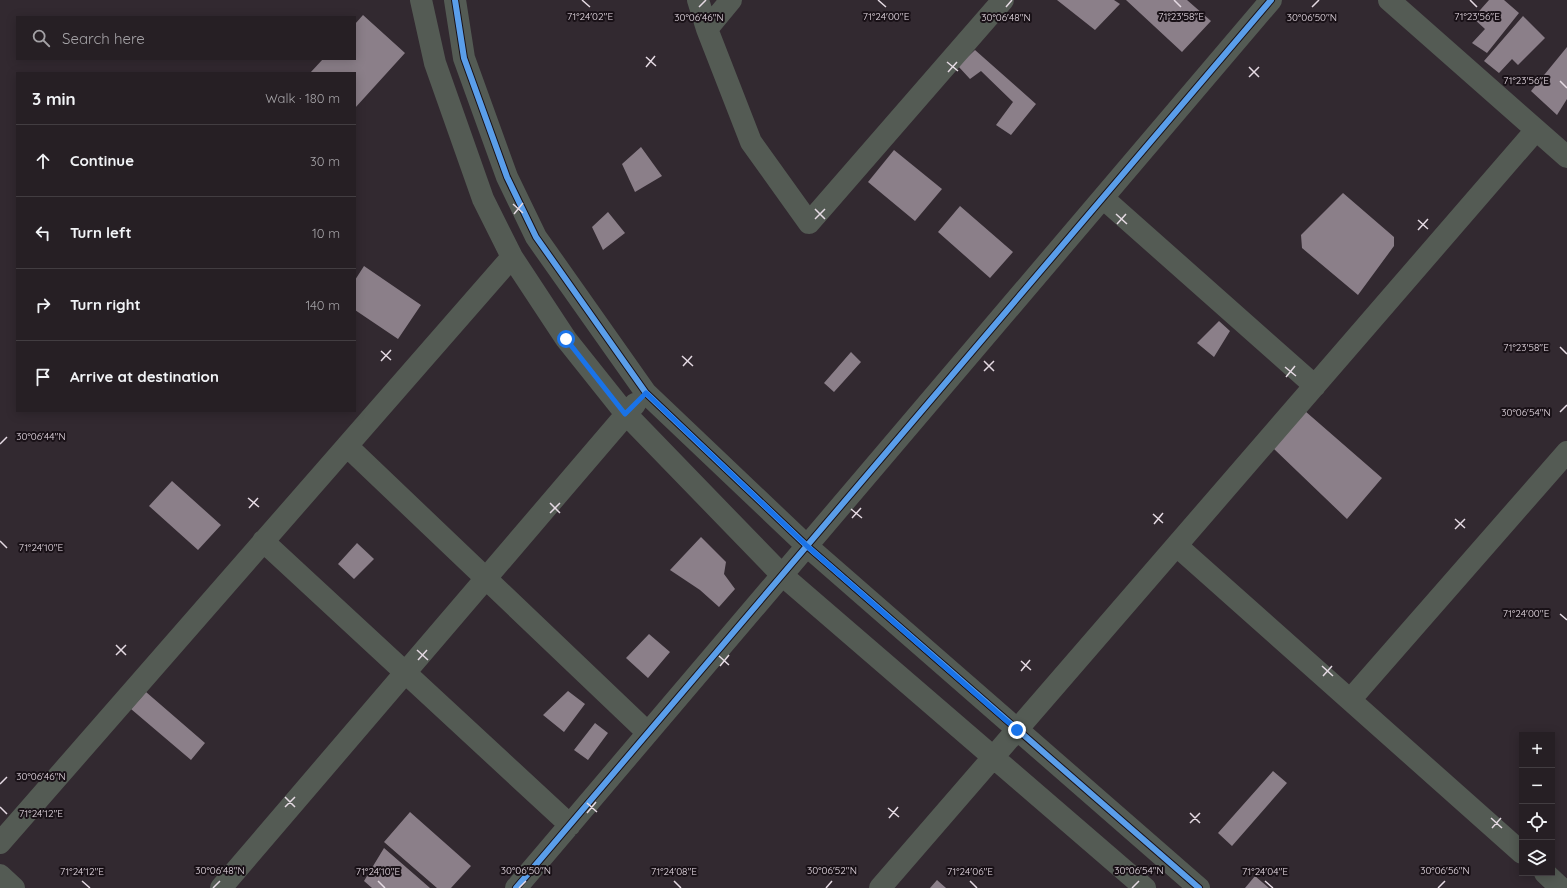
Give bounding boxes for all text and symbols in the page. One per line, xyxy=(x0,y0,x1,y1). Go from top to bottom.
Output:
text: 71°24'02"E xyxy=(567,10,613,23)
text: 71°24'00"E xyxy=(863,10,910,23)
text: 71°23'58"E xyxy=(1158,10,1204,23)
text: 71°23'56"E xyxy=(1454,10,1500,23)
text: 30°06'46"N xyxy=(674,11,724,24)
text: 30°06'48"N xyxy=(981,11,1031,24)
text: 30°06'50"N xyxy=(1287,11,1337,24)
search box xyxy=(16,16,356,60)
icon: search xyxy=(30,27,52,49)
text: Search here xyxy=(62,29,145,48)
text: 71°23'56"E xyxy=(1503,74,1549,87)
text: 3 min xyxy=(32,88,76,109)
text: Walk · 180 m xyxy=(265,90,340,106)
icon: ahead xyxy=(32,150,54,172)
text: Continue xyxy=(70,151,134,170)
text: 30 m xyxy=(310,153,340,169)
icon: left xyxy=(32,222,54,244)
text: Turn left xyxy=(70,223,132,242)
text: 10 m xyxy=(312,225,340,241)
icon: right xyxy=(32,294,54,316)
text: Turn right xyxy=(70,295,141,314)
text: 140 m xyxy=(305,297,340,313)
route start xyxy=(557,330,575,348)
text: 71°23'58"E xyxy=(1503,341,1549,354)
icon: arrive xyxy=(32,366,54,388)
text: Arrive at destination xyxy=(70,367,219,386)
text: 30°06'54"N xyxy=(1501,406,1551,419)
text: 30°06'44"N xyxy=(16,430,66,443)
text: 71°24'10"E xyxy=(19,541,64,554)
text: 71°24'00"E xyxy=(1503,607,1550,620)
route end xyxy=(1008,721,1026,739)
map controls xyxy=(1519,732,1555,876)
button: + xyxy=(1519,732,1555,768)
button: − xyxy=(1519,768,1555,804)
text: 30°06'46"N xyxy=(16,770,66,783)
button: locate xyxy=(1519,804,1555,840)
text: 71°24'12"E xyxy=(19,807,63,820)
button: layers xyxy=(1519,840,1555,876)
text: 30°06'48"N xyxy=(195,864,245,877)
text: 30°06'50"N xyxy=(501,864,551,877)
text: 30°06'52"N xyxy=(807,864,857,877)
text: 30°06'54"N xyxy=(1114,864,1164,877)
text: 30°06'56"N xyxy=(1420,864,1470,877)
text: 71°24'12"E xyxy=(60,865,104,878)
text: 71°24'10"E xyxy=(356,865,401,878)
text: 71°24'08"E xyxy=(651,865,697,878)
text: 71°24'06"E xyxy=(947,865,993,878)
text: 71°24'04"E xyxy=(1242,865,1288,878)

